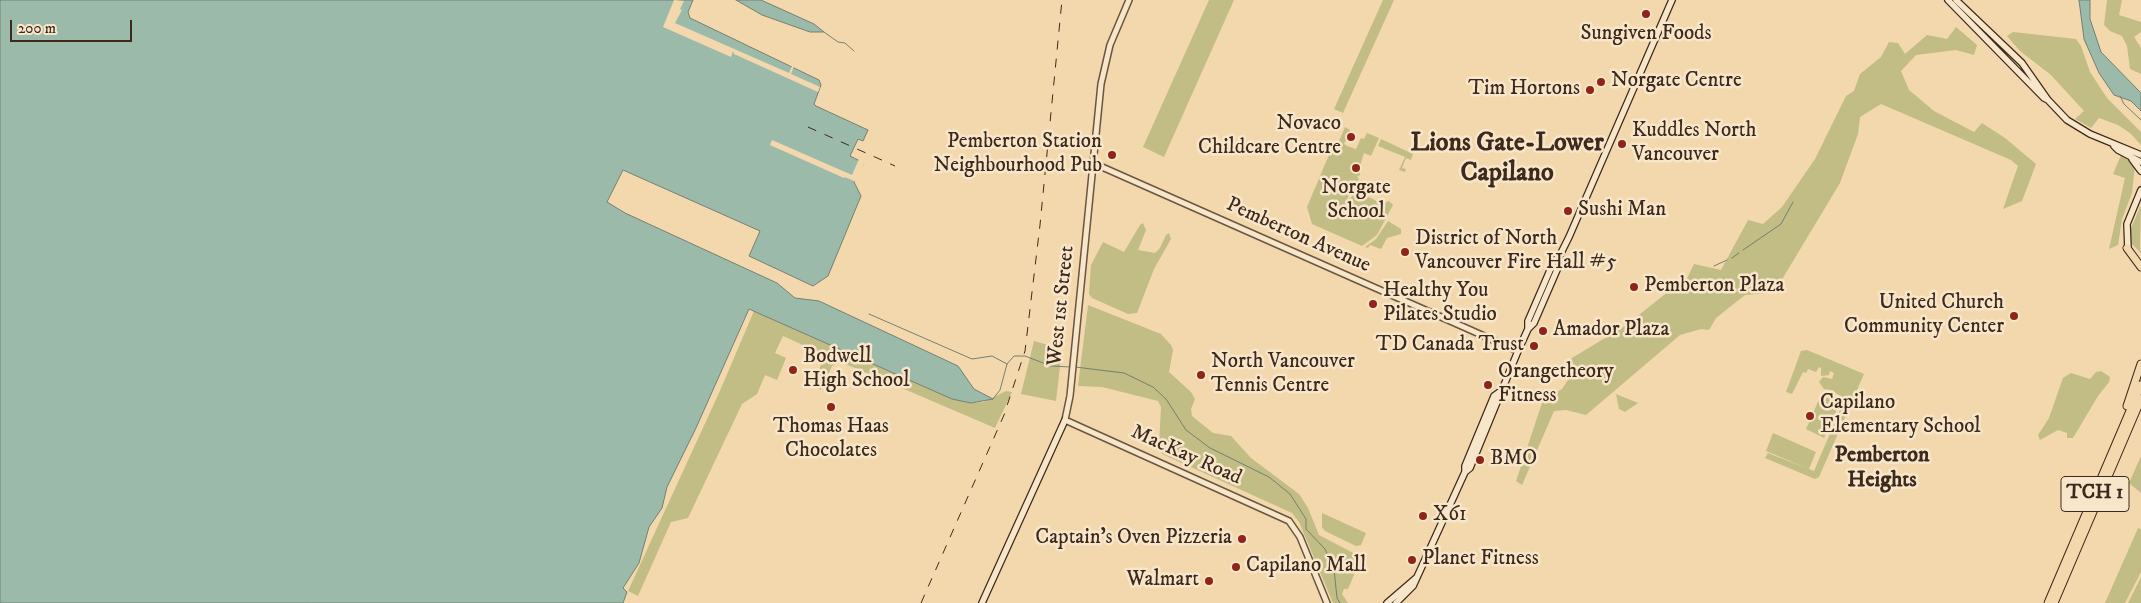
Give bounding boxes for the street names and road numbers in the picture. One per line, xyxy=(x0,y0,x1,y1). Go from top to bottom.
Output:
street label: Pemberton Avenue xyxy=(1222,193,1374,279)
street label: West 1st Street xyxy=(1043,245,1081,367)
street label: MacKay Road xyxy=(1127,420,1245,492)
road number: TCH 1 xyxy=(2061,476,2129,512)

